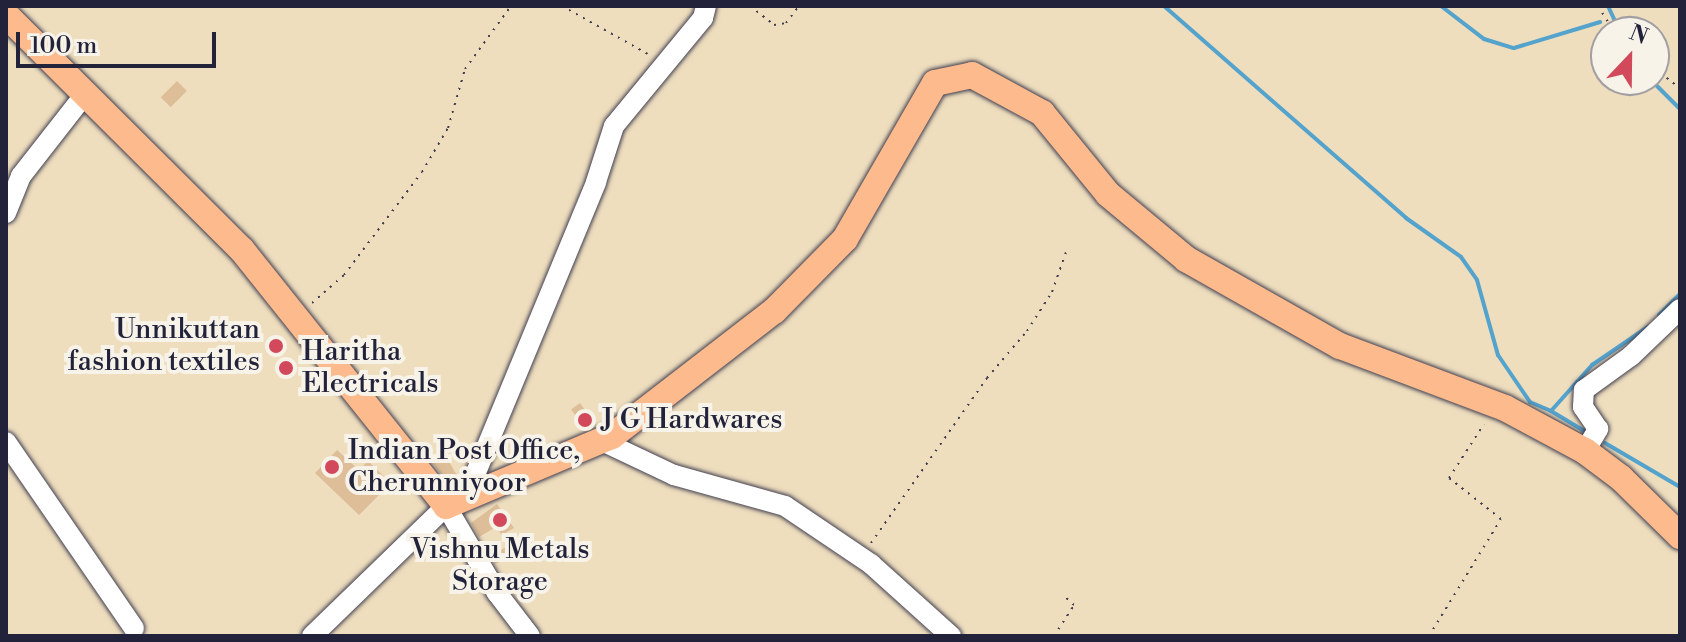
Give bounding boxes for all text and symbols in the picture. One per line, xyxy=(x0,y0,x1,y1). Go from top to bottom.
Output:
scale bar xyxy=(20,16,220,66)
north arrow xyxy=(1590,16,1670,96)
text: N xyxy=(1625,19,1652,51)
text: 100 m xyxy=(30,31,97,61)
place label: Unnikuttan fashion textiles xyxy=(68,313,260,379)
place label: Haritha Electricals xyxy=(302,335,439,401)
marker: Unnikuttan fashion textiles xyxy=(267,337,285,355)
marker: Haritha Electricals xyxy=(277,359,295,377)
place label: J G Hardwares xyxy=(601,403,783,437)
marker: J G Hardwares xyxy=(576,411,594,429)
place label: Indian Post Office, Cherunniyoor xyxy=(348,434,580,500)
marker: Indian Post Office, Cherunniyoor xyxy=(323,458,341,476)
marker: Vishnu Metals Storage xyxy=(491,511,509,529)
place label: Vishnu Metals Storage xyxy=(410,533,590,599)

